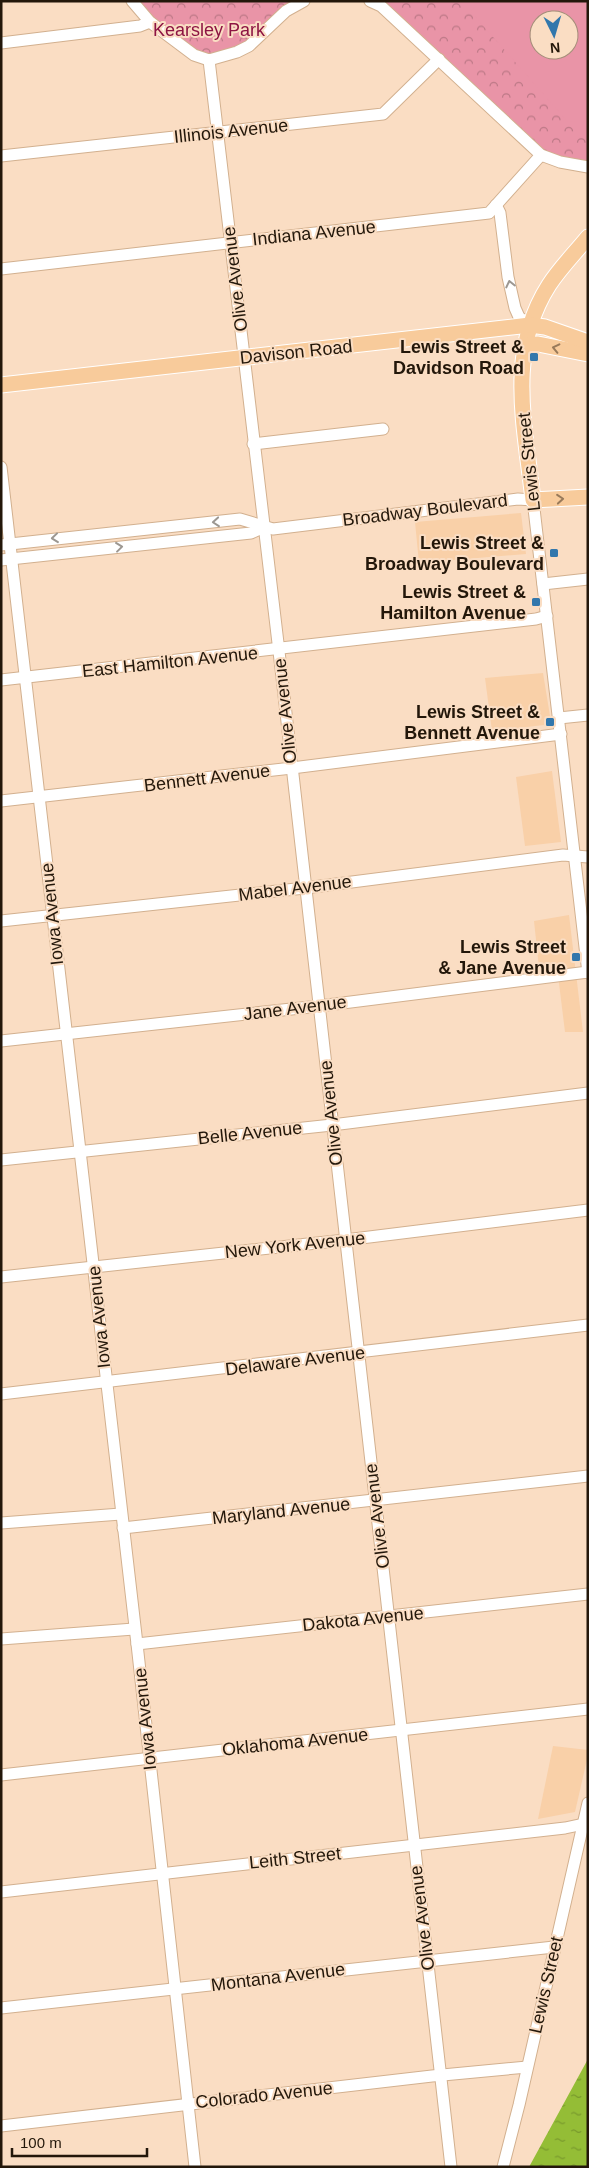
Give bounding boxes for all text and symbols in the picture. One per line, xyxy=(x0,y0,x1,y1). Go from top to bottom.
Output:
north arrow xyxy=(529,10,579,60)
park label: Kearsley Park xyxy=(153,20,266,40)
text: N xyxy=(549,40,561,56)
street label: Illinois Avenue xyxy=(173,115,289,147)
street label: Indiana Avenue xyxy=(251,217,377,249)
street label: Olive Avenue xyxy=(219,225,251,333)
one-way arrow xyxy=(505,279,516,288)
street label: Davison Road xyxy=(239,336,353,368)
place label: Lewis Street & Davidson Road xyxy=(393,337,524,378)
one-way arrow xyxy=(551,343,560,354)
marker: Lewis Street & Davidson Road xyxy=(528,351,540,363)
street label: Lewis Street xyxy=(514,412,544,512)
street label: Broadway Boulevard xyxy=(341,490,509,530)
one-way arrow xyxy=(557,494,565,505)
one-way arrow xyxy=(212,516,220,527)
one-way arrow xyxy=(50,532,58,543)
place label: Lewis Street & Broadway Boulevard xyxy=(365,533,544,574)
one-way arrow xyxy=(116,542,124,553)
marker: Lewis Street & Broadway Boulevard xyxy=(548,547,560,559)
place label: Lewis Street & Hamilton Avenue xyxy=(380,582,526,623)
marker: Lewis Street & Hamilton Avenue xyxy=(530,596,542,608)
street label: East Hamilton Avenue xyxy=(81,643,259,681)
street label: Olive Avenue xyxy=(270,657,300,765)
place label: Lewis Street & Bennett Avenue xyxy=(404,702,540,743)
marker: Lewis Street & Bennett Avenue xyxy=(544,716,556,728)
street label: Bennett Avenue xyxy=(143,760,271,796)
street label: Iowa Avenue xyxy=(37,862,67,966)
street label: Mabel Avenue xyxy=(237,871,353,905)
place label: Lewis Street & Jane Avenue xyxy=(438,937,566,978)
marker: Lewis Street & Jane Avenue xyxy=(570,951,582,963)
street label: Jane Avenue xyxy=(242,992,348,1024)
street label: Olive Avenue xyxy=(316,1059,346,1167)
street label: Belle Avenue xyxy=(197,1118,303,1148)
street label: New York Avenue xyxy=(224,1228,366,1262)
street label: Iowa Avenue xyxy=(84,1265,114,1369)
street label: Delaware Avenue xyxy=(224,1342,366,1380)
street label: Olive Avenue xyxy=(361,1462,393,1570)
street label: Maryland Avenue xyxy=(211,1494,351,1528)
street label: Dakota Avenue xyxy=(301,1603,425,1635)
street label: Iowa Avenue xyxy=(130,1667,160,1771)
street label: Oklahoma Avenue xyxy=(221,1724,369,1760)
street label: Leith Street xyxy=(248,1843,342,1873)
street label: Olive Avenue xyxy=(406,1864,438,1972)
street label: Lewis Street xyxy=(525,1934,567,2036)
street label: Montana Avenue xyxy=(210,1959,346,1995)
street label: Colorado Avenue xyxy=(194,2078,334,2112)
scale bar xyxy=(12,2126,148,2158)
text: 100 m xyxy=(20,2134,62,2151)

